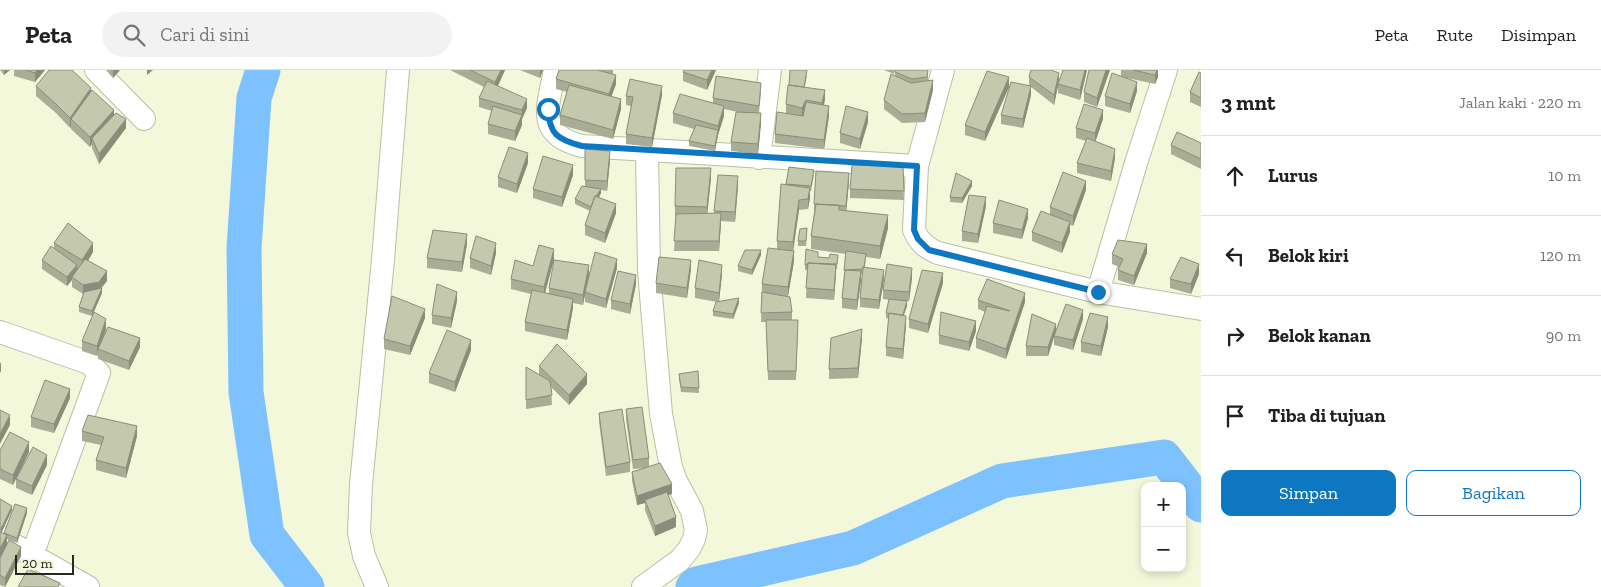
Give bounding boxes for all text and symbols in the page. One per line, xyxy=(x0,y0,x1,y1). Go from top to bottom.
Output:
search box xyxy=(102,12,452,57)
text: Peta xyxy=(25,20,72,49)
icon: search xyxy=(120,21,148,49)
text: Cari di sini xyxy=(160,23,249,46)
text: Peta xyxy=(1375,24,1409,46)
text: Rute xyxy=(1437,24,1473,46)
text: Disimpan xyxy=(1501,24,1576,46)
text: 3 mnt xyxy=(1221,90,1275,115)
text: Jalan kaki · 220 m xyxy=(1459,93,1581,112)
route start xyxy=(537,98,560,121)
icon: ahead xyxy=(1221,162,1249,190)
text: Lurus xyxy=(1268,164,1318,187)
text: 10 m xyxy=(1548,166,1581,185)
icon: left xyxy=(1221,242,1249,270)
text: Belok kiri xyxy=(1268,244,1349,267)
text: 120 m xyxy=(1540,246,1581,265)
route end xyxy=(1087,281,1110,304)
icon: right xyxy=(1221,322,1249,350)
text: Belok kanan xyxy=(1268,324,1371,347)
text: 90 m xyxy=(1546,326,1581,345)
icon: arrive xyxy=(1221,402,1249,430)
text: Tiba di tujuan xyxy=(1268,404,1385,427)
button: Simpan xyxy=(1221,470,1396,516)
button: Bagikan xyxy=(1406,470,1581,516)
map controls xyxy=(1141,482,1186,572)
button: + xyxy=(1141,482,1186,527)
button: − xyxy=(1141,527,1186,572)
scale bar xyxy=(15,552,74,575)
text: 20 m xyxy=(22,555,53,572)

